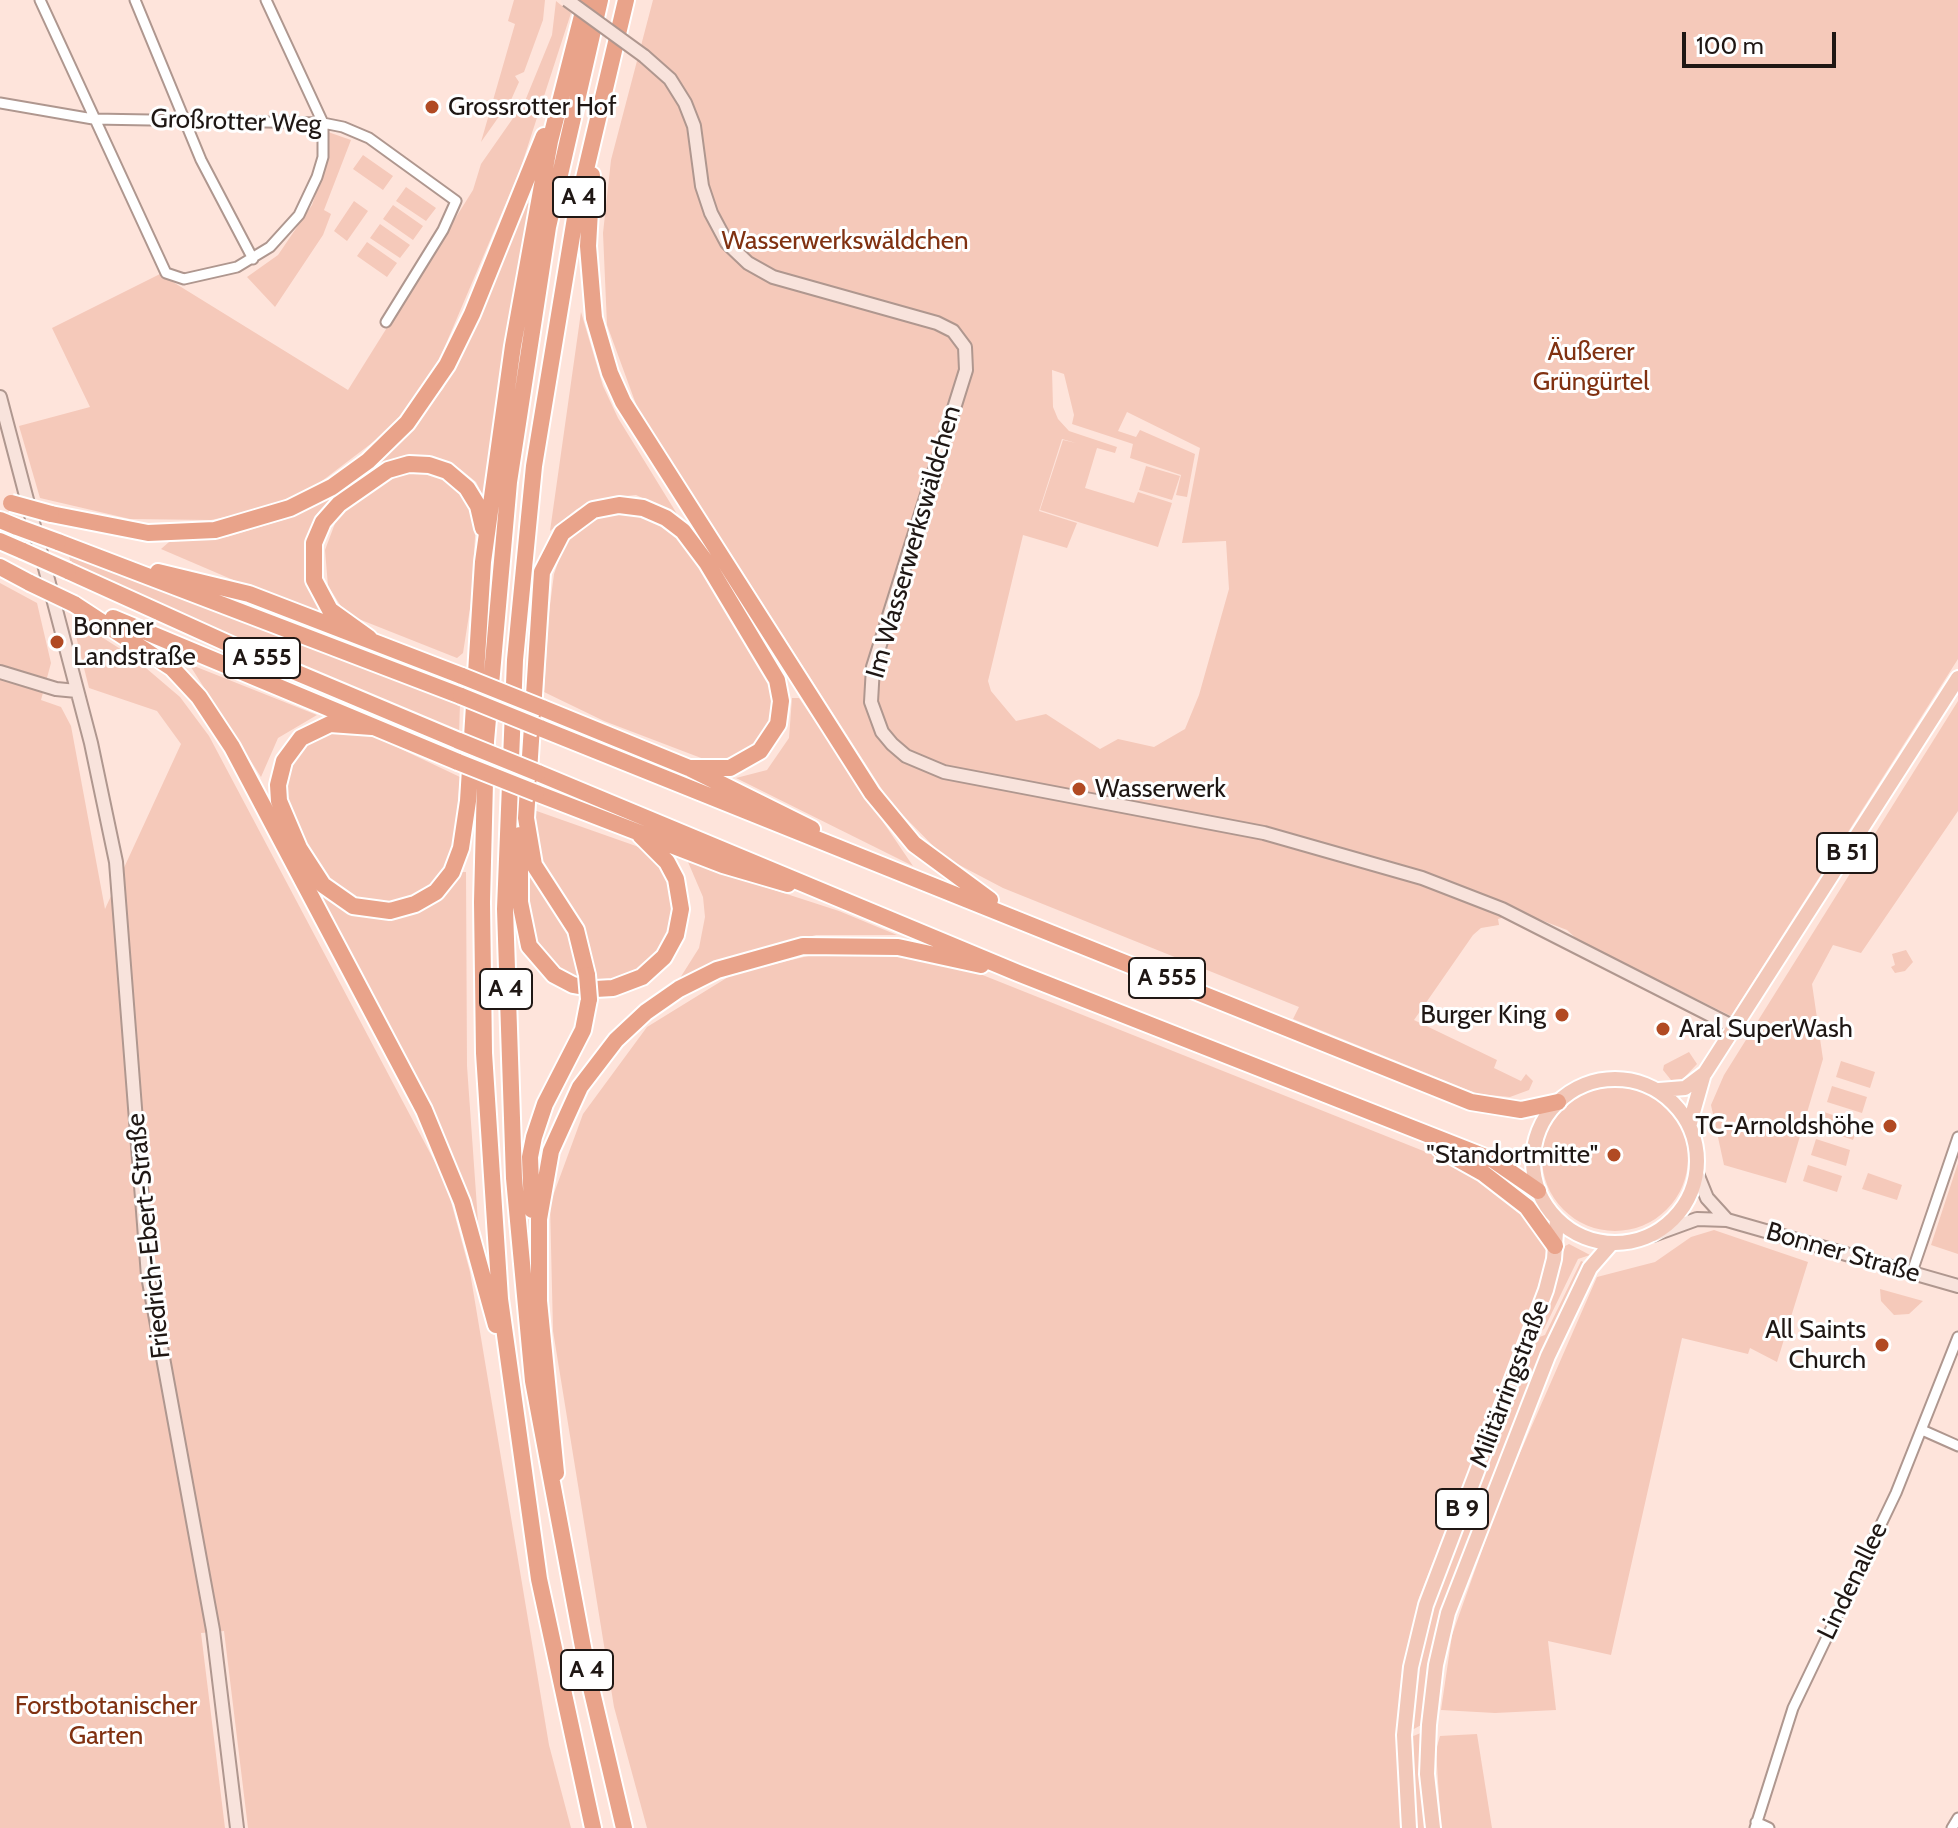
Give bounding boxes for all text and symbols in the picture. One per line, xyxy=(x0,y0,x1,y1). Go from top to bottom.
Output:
scale bar xyxy=(1686,16,1840,66)
text: 100 m xyxy=(1696,31,1764,60)
place label: Grossrotter Hof xyxy=(448,91,617,123)
marker: Grossrotter Hof xyxy=(423,98,441,116)
street label: Großrotter Weg xyxy=(150,103,322,141)
road number: A 4 xyxy=(553,177,605,217)
park label: Wasserwerkswäldchen xyxy=(721,225,969,257)
park label: Äußerer Grüngürtel xyxy=(1533,336,1649,398)
street label: Im Wasserwerkswäldchen xyxy=(860,402,968,682)
place label: Bonner Landstraße xyxy=(73,611,196,672)
marker: Bonner Landstraße xyxy=(48,633,66,651)
road number: A 555 xyxy=(224,638,300,678)
place label: Wasserwerk xyxy=(1095,773,1226,805)
marker: Wasserwerk xyxy=(1070,780,1088,798)
road number: B 51 xyxy=(1817,833,1877,873)
road number: A 555 xyxy=(1129,958,1205,998)
road number: A 4 xyxy=(480,969,532,1009)
place label: Burger King xyxy=(1420,999,1546,1031)
marker: Burger King xyxy=(1553,1006,1571,1024)
place label: Aral SuperWash xyxy=(1679,1013,1853,1045)
marker: Aral SuperWash xyxy=(1654,1020,1672,1038)
place label: TC-Arnoldshöhe xyxy=(1695,1110,1874,1142)
street label: Friedrich-Ebert-Straße xyxy=(121,1112,177,1360)
marker: TC-Arnoldshöhe xyxy=(1881,1117,1899,1135)
place label: "Standortmitte" xyxy=(1426,1139,1598,1171)
marker: "Standortmitte" xyxy=(1605,1146,1623,1164)
street label: Bonner Straße xyxy=(1763,1216,1923,1290)
street label: Militärringstraße xyxy=(1464,1296,1556,1472)
place label: All Saints Church xyxy=(1765,1314,1866,1376)
marker: All Saints Church xyxy=(1873,1336,1891,1354)
road number: B 9 xyxy=(1436,1489,1488,1529)
street label: Lindenallee xyxy=(1811,1517,1895,1645)
road number: A 4 xyxy=(561,1650,613,1690)
park label: Forstbotanischer Garten xyxy=(15,1690,197,1752)

